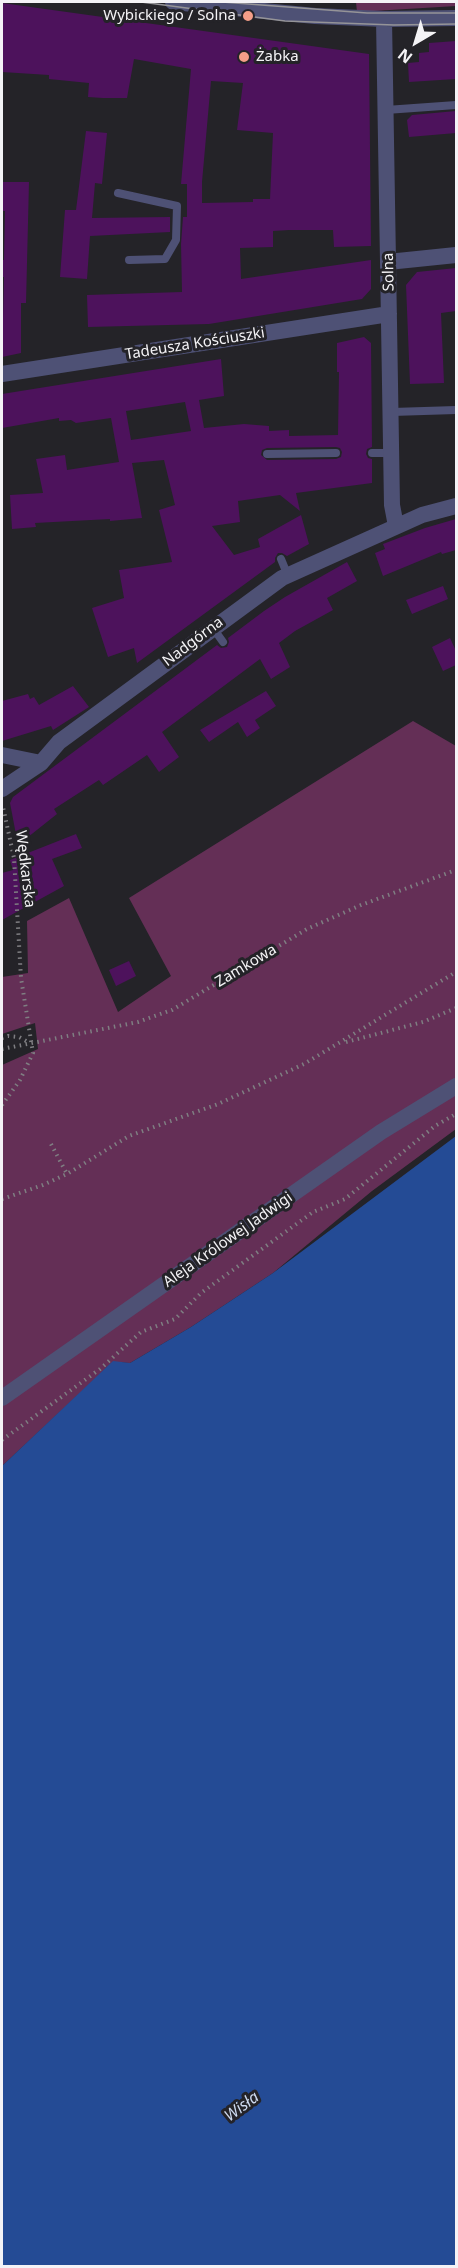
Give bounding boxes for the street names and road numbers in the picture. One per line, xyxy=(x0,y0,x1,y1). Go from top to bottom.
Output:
street label: Solna xyxy=(380,252,398,292)
street label: Tadeusza Kościuszki xyxy=(124,324,266,364)
street label: Nadgórna xyxy=(159,613,227,671)
street label: Wędkarska xyxy=(11,829,39,909)
street label: Zamkowa xyxy=(212,941,280,991)
street label: Aleja Królowej Jadwigi xyxy=(160,1189,296,1291)

